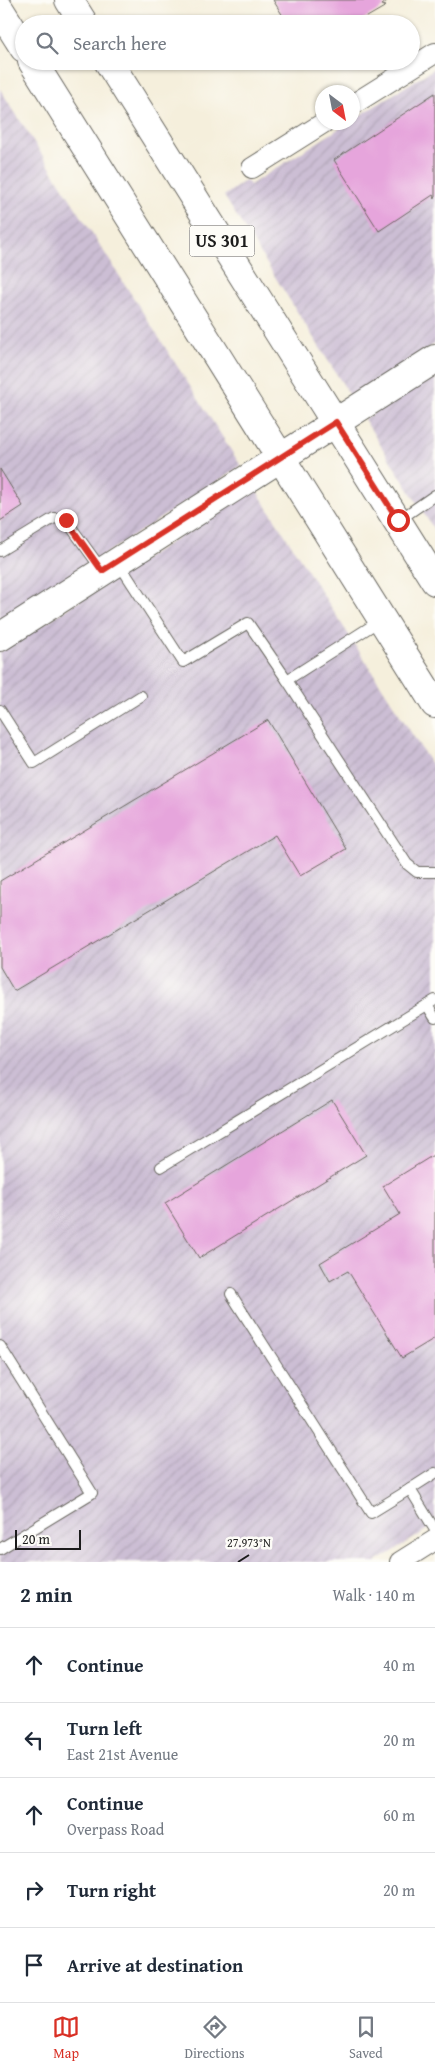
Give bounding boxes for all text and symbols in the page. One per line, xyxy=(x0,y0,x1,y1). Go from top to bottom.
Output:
search box xyxy=(15,15,420,70)
icon: search xyxy=(33,29,61,57)
text: Search here xyxy=(73,29,167,57)
north arrow xyxy=(315,85,360,130)
road number: US 301 xyxy=(190,226,254,256)
route end xyxy=(55,509,78,532)
route start xyxy=(387,509,410,532)
scale bar xyxy=(15,1527,81,1550)
text: 20 m xyxy=(22,1529,50,1549)
text: 27.973°N xyxy=(227,1534,271,1551)
text: 2 min xyxy=(20,1579,72,1610)
text: Walk · 140 m xyxy=(332,1583,415,1607)
icon: ahead xyxy=(20,1651,48,1679)
text: Continue xyxy=(67,1651,144,1679)
text: 40 m xyxy=(383,1653,415,1677)
text: Turn left xyxy=(67,1714,142,1742)
icon: left xyxy=(20,1726,48,1754)
text: 20 m xyxy=(383,1728,415,1752)
text: East 21st Avenue xyxy=(67,1742,178,1766)
text: Continue xyxy=(67,1789,144,1817)
icon: ahead xyxy=(20,1801,48,1829)
text: 60 m xyxy=(383,1803,415,1827)
text: Overpass Road xyxy=(67,1817,164,1841)
icon: right xyxy=(20,1876,48,1904)
text: Turn right xyxy=(67,1876,156,1904)
text: 20 m xyxy=(383,1878,415,1902)
icon: arrive xyxy=(20,1951,48,1979)
text: Arrive at destination xyxy=(67,1951,243,1979)
tab: Map xyxy=(52,2013,80,2063)
tab: Directions xyxy=(184,2013,245,2063)
tab: Saved xyxy=(349,2013,383,2063)

